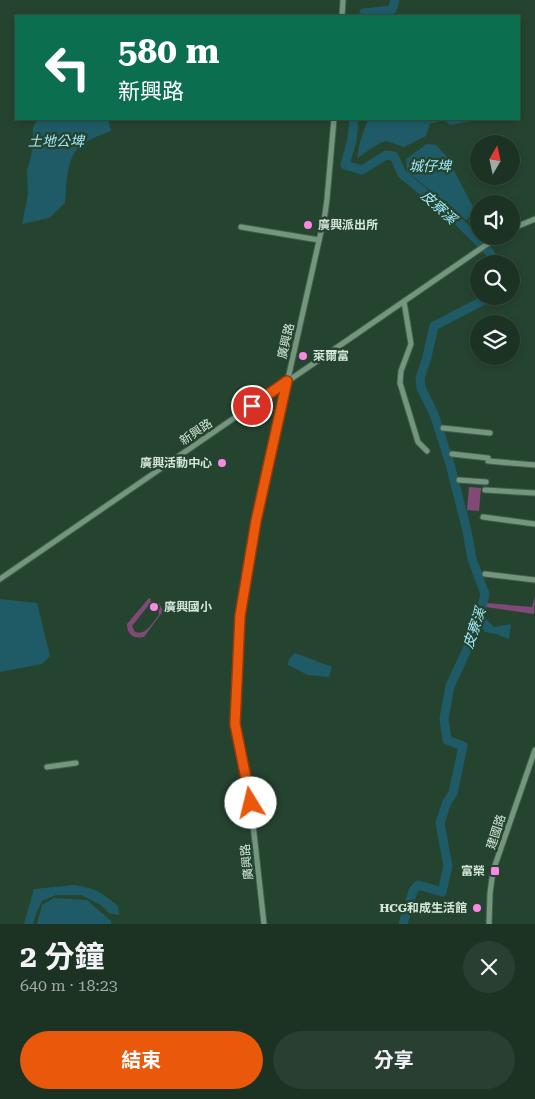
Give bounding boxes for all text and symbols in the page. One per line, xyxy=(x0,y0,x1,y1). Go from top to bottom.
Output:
text: 580 m xyxy=(118,31,219,72)
icon: left xyxy=(35,35,100,100)
text: 新興路 xyxy=(118,79,184,104)
water label: 土地公埤 xyxy=(28,133,86,149)
north arrow xyxy=(470,135,520,185)
map controls xyxy=(470,135,520,365)
water label: 城仔埤 xyxy=(409,158,453,174)
water label: 皮寮溪 xyxy=(418,187,461,228)
button: sound xyxy=(470,195,520,245)
place label: 廣興派出所 xyxy=(318,218,378,232)
marker: 廣興派出所 xyxy=(302,219,314,231)
button: search xyxy=(470,255,520,305)
button: layers xyxy=(470,315,520,365)
street label: 廣興路 xyxy=(275,322,297,360)
place label: 萊爾富 xyxy=(313,349,349,363)
marker: 萊爾富 xyxy=(297,350,309,362)
pin xyxy=(231,385,273,427)
icon: arrive xyxy=(238,392,266,420)
street label: 新興路 xyxy=(177,416,215,448)
place label: 廣興活動中心 xyxy=(140,456,212,470)
marker: 廣興活動中心 xyxy=(216,457,228,469)
place label: 廣興國小 xyxy=(164,600,212,614)
marker: 廣興國小 xyxy=(148,601,160,613)
water label: 皮寮溪 xyxy=(460,604,489,650)
position arrow xyxy=(224,776,276,828)
street label: 建國路 xyxy=(484,813,508,851)
street label: 廣興路 xyxy=(238,843,256,881)
place label: 富榮 xyxy=(461,864,485,878)
marker: 富榮 xyxy=(489,865,501,877)
place label: HCG和成生活館 xyxy=(379,901,467,915)
marker: HCG和成生活館 xyxy=(471,902,483,914)
text: 2 分鐘 xyxy=(20,939,104,974)
button: close xyxy=(463,941,515,993)
text: 640 m · 18:23 xyxy=(20,976,118,995)
button: 結束 xyxy=(20,1031,263,1089)
button: 分享 xyxy=(273,1031,515,1089)

